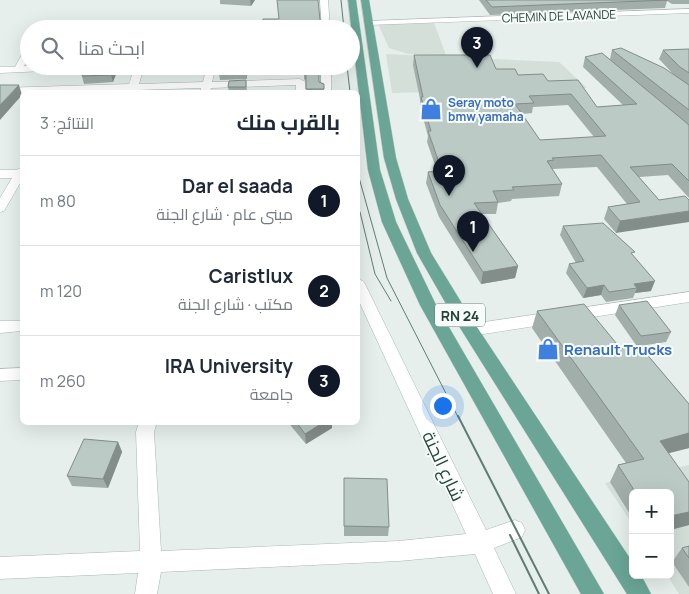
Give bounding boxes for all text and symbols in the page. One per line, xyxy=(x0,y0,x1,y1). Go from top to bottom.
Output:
street label: CHEMIN DE LAVANDE xyxy=(502,6,617,26)
search box xyxy=(20,20,360,75)
pin: 3 xyxy=(461,27,493,68)
icon: search xyxy=(38,34,66,62)
text: ابحث هنا xyxy=(78,35,145,61)
place label: Seray moto bmw yamaha xyxy=(448,94,524,125)
shop icon: Seray moto bmw yamaha xyxy=(418,96,444,122)
text: بالقرب منك xyxy=(237,108,340,136)
text: النتائج: 3 xyxy=(40,112,94,134)
pin: 2 xyxy=(433,155,465,196)
text: Dar el saada xyxy=(182,173,293,199)
text: 80 m xyxy=(40,190,76,212)
text: 1 xyxy=(321,190,328,212)
text: مبنى عام · شارع الجنة xyxy=(156,203,293,225)
pin: 1 xyxy=(457,211,489,252)
text: Caristlux xyxy=(209,263,293,289)
text: 120 m xyxy=(40,280,82,302)
text: 2 xyxy=(319,280,329,302)
text: مكتب · شارع الجنة xyxy=(178,293,293,315)
road number: RN 24 xyxy=(435,304,485,326)
shop icon: Renault Trucks xyxy=(535,336,561,362)
place label: Renault Trucks xyxy=(564,339,672,360)
text: IRA University xyxy=(165,353,293,379)
text: 260 m xyxy=(40,370,86,392)
text: 3 xyxy=(319,370,329,392)
text: جامعة xyxy=(250,383,293,405)
your location xyxy=(430,393,456,419)
street label: شارع الجنة xyxy=(416,427,471,505)
map controls xyxy=(629,489,674,579)
button: + xyxy=(629,489,674,534)
button: − xyxy=(629,534,674,579)

